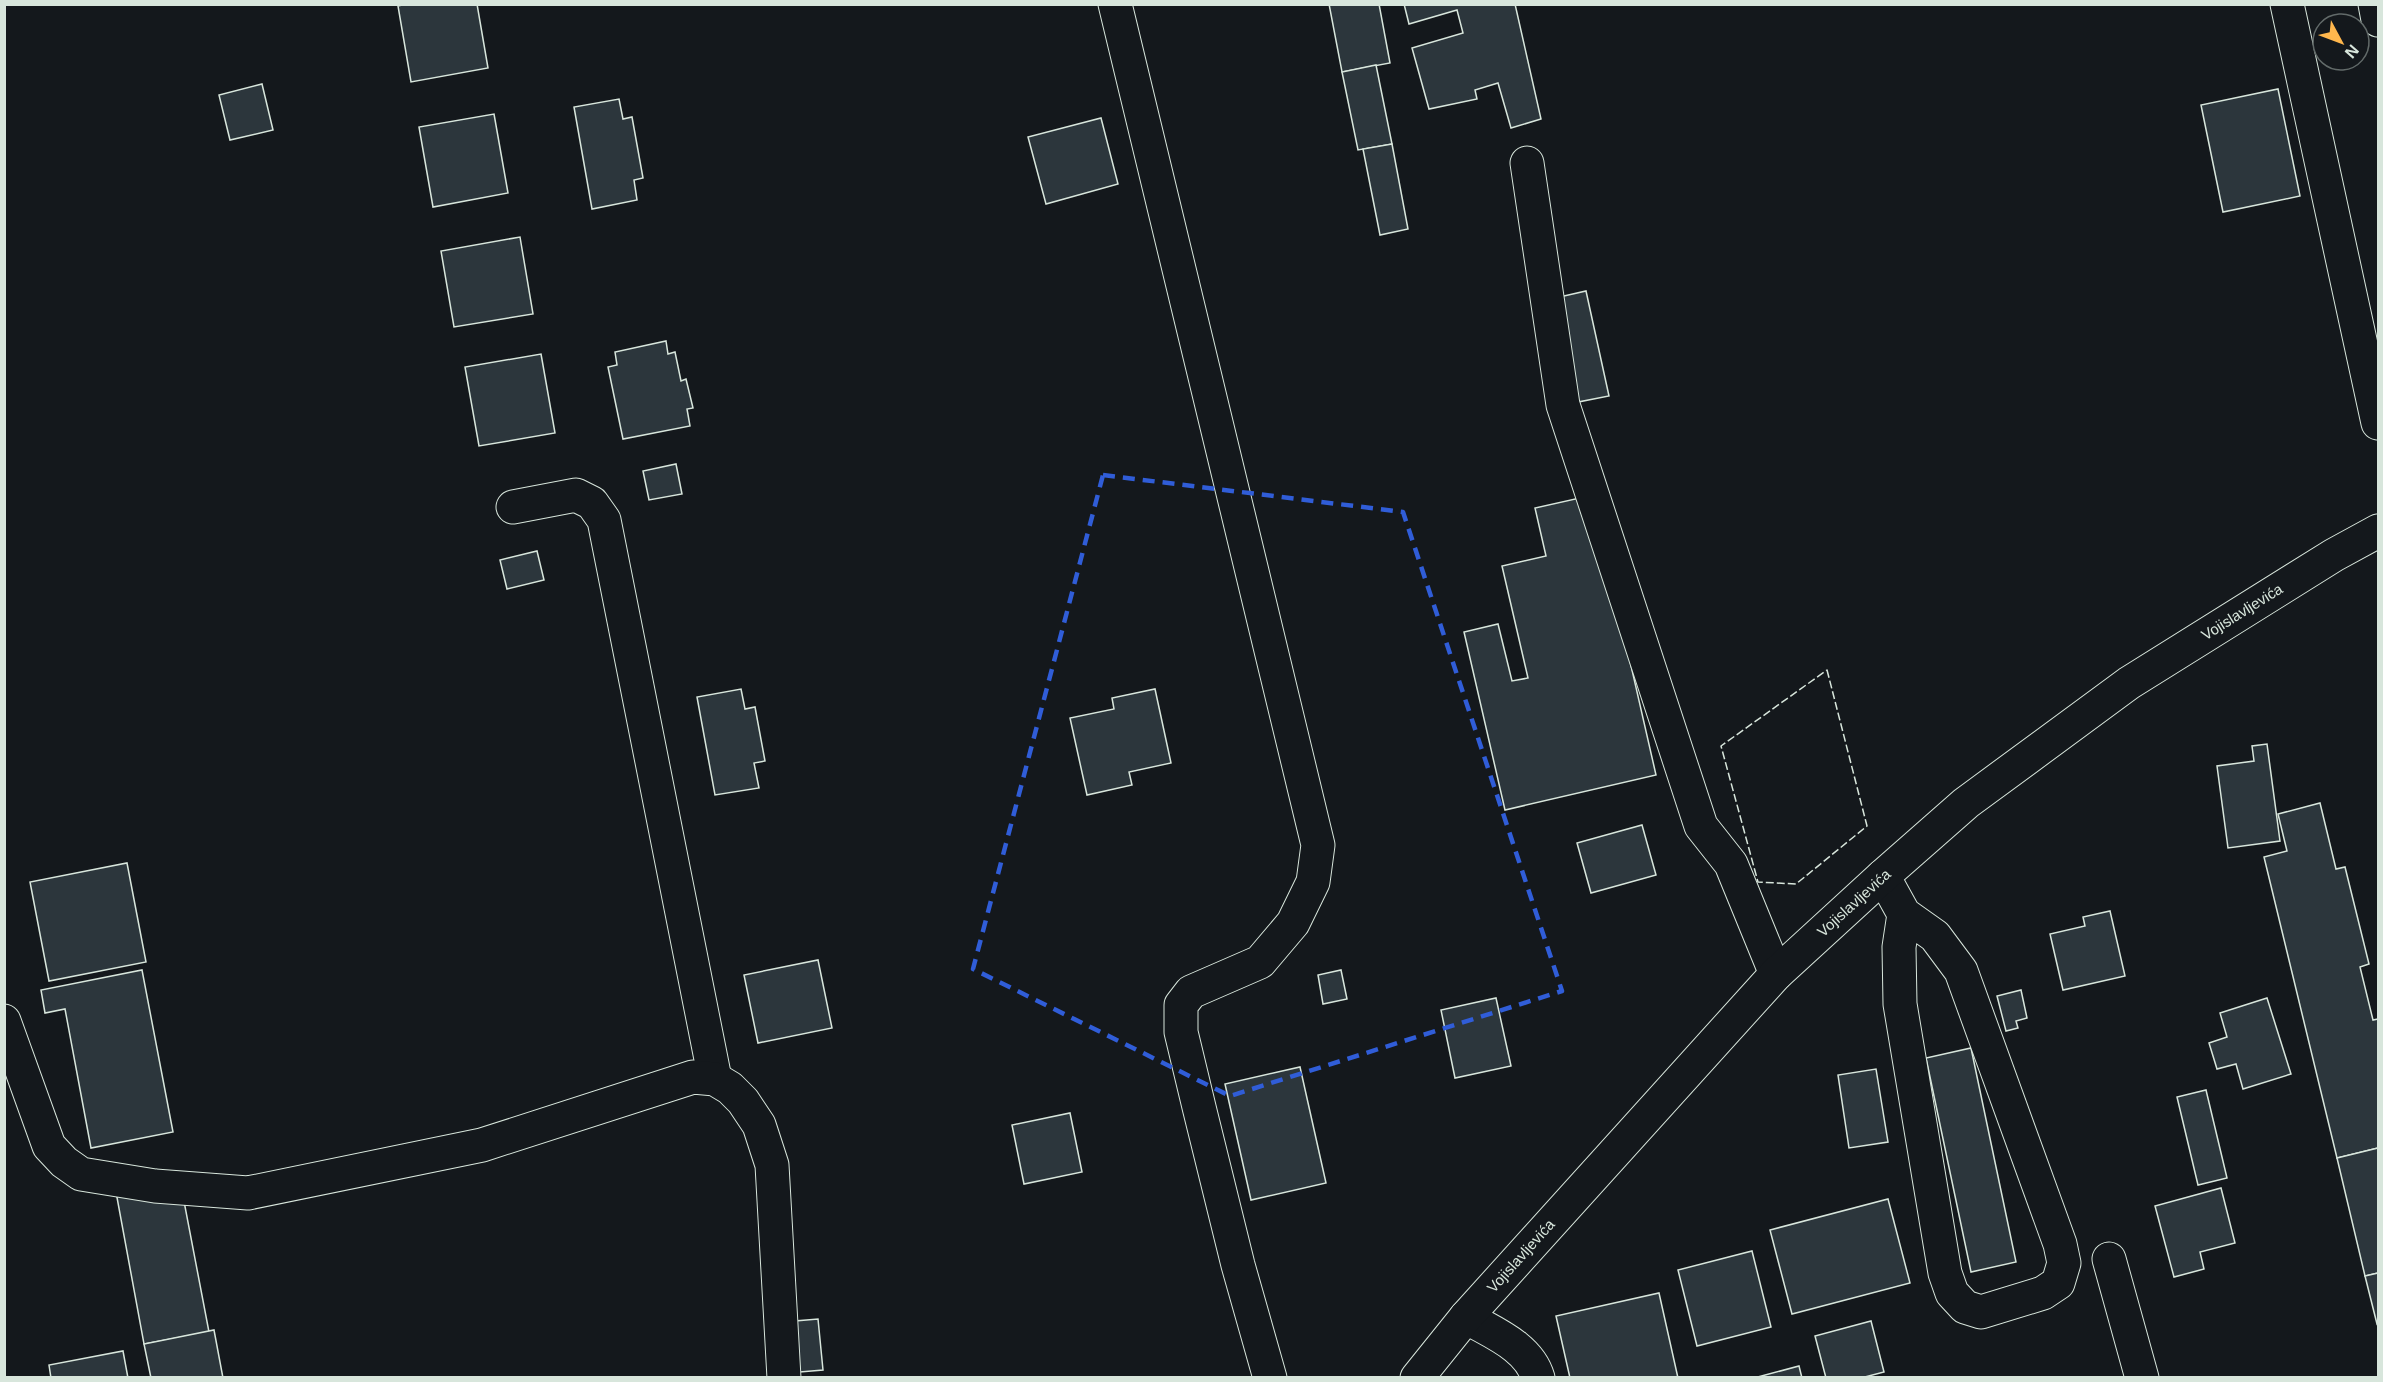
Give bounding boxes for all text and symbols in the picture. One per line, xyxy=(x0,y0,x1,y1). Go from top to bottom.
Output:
north arrow xyxy=(2311,12,2371,72)
text: N xyxy=(2342,42,2362,61)
street label: Vojislavljevića xyxy=(2198,580,2286,643)
street label: Vojislavljevića xyxy=(1814,865,1894,940)
street label: Vojislavljevića xyxy=(1483,1215,1558,1296)

